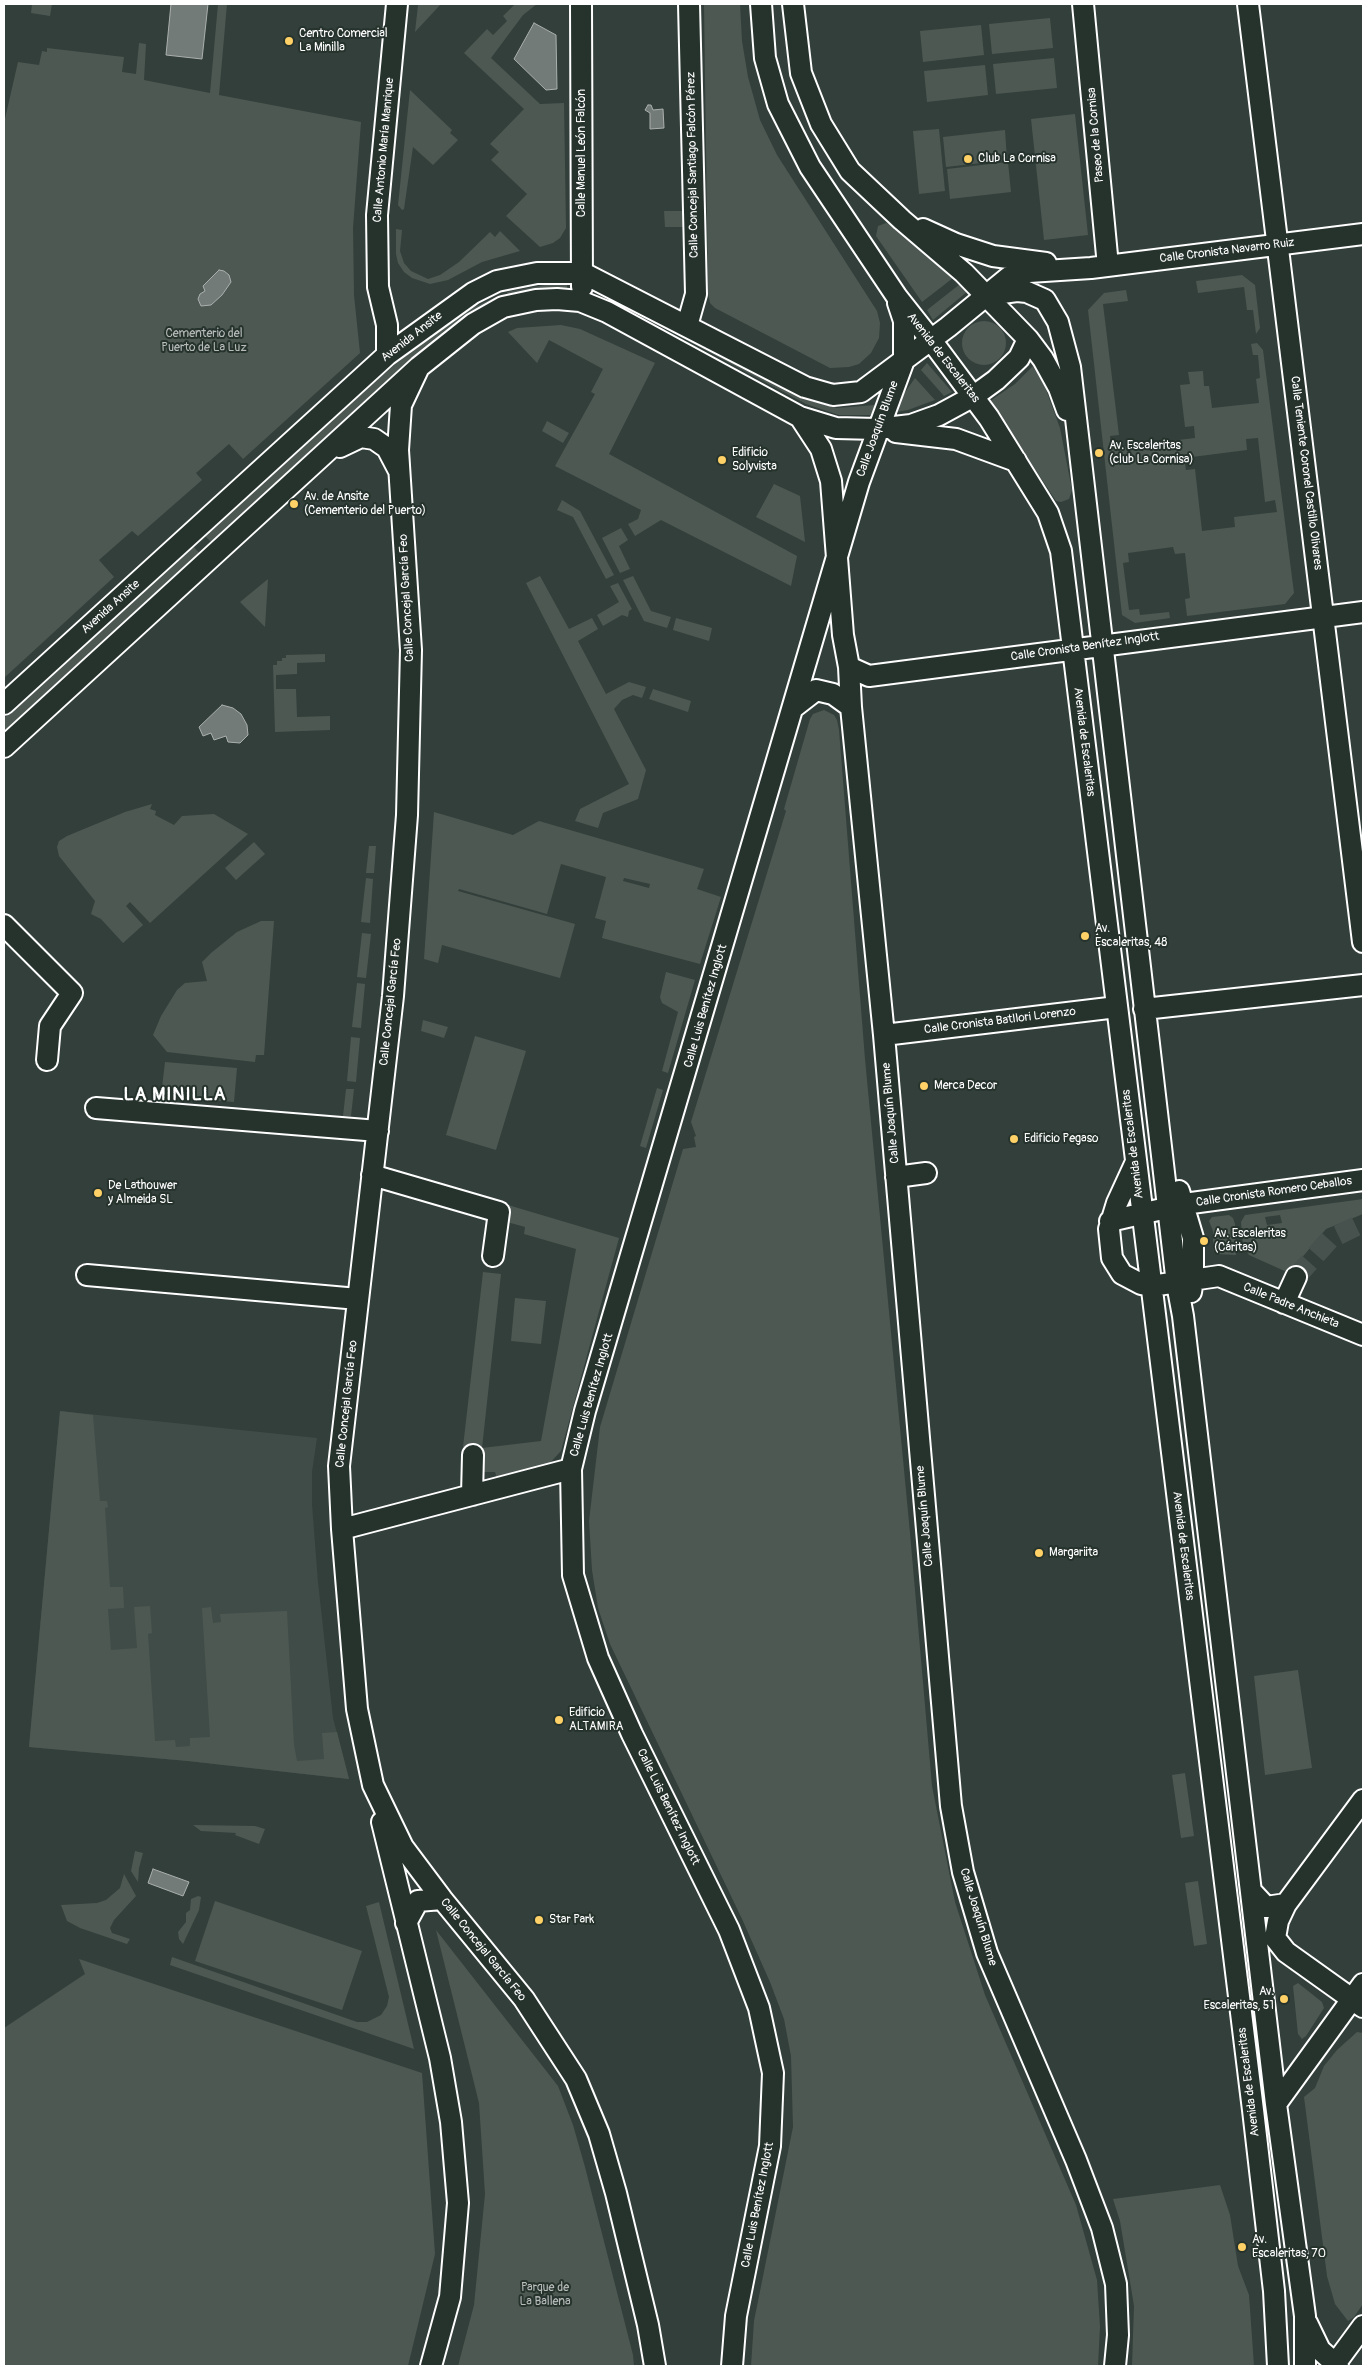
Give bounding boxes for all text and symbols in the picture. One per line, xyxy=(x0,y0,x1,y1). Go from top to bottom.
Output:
place label: Centro Comercial La Minilla xyxy=(299,27,388,55)
marker: Centro Comercial La Minilla xyxy=(283,35,295,47)
street label: Calle Concejal Santiago Falcón Pérez xyxy=(684,72,702,258)
street label: Calle Antonio María Manrique xyxy=(370,77,398,223)
street label: Paseo de la Cornisa xyxy=(1085,87,1107,183)
street label: Calle Manuel León Falcón xyxy=(575,89,589,217)
place label: Club La Cornisa xyxy=(978,152,1056,166)
marker: Club La Cornisa xyxy=(962,153,974,165)
street label: Calle Cronista Navarro Ruiz xyxy=(1159,236,1295,266)
street label: Avenida Ansite xyxy=(379,309,445,365)
street label: Avenida de Escaleritas xyxy=(903,310,983,406)
park label: Cementerio del Puerto de La Luz xyxy=(161,327,247,355)
street label: Calle Teniente Coronel Castillo Olivares xyxy=(1287,375,1325,571)
street label: Calle Joaquín Blume xyxy=(854,379,902,479)
place label: Av. Escaleritas (club La Cornisa) xyxy=(1109,439,1193,467)
place label: Edificio Solyvista xyxy=(732,446,777,474)
marker: Av. Escaleritas (club La Cornisa) xyxy=(1093,447,1105,459)
marker: Edificio Solyvista xyxy=(716,454,728,466)
place label: Av. de Ansite (Cementerio del Puerto) xyxy=(304,490,426,518)
marker: Av. de Ansite (Cementerio del Puerto) xyxy=(288,498,300,510)
street label: Calle Concejal García Feo xyxy=(396,534,418,662)
street label: Avenida Ansite xyxy=(79,577,143,637)
street label: Calle Cronista Benítez Inglott xyxy=(1010,629,1160,665)
street label: Avenida de Escaleritas xyxy=(1070,687,1098,797)
place label: Av. Escaleritas, 48 xyxy=(1095,922,1167,950)
marker: Av. Escaleritas, 48 xyxy=(1079,930,1091,942)
street label: Calle Concejal García Feo xyxy=(377,937,405,1067)
street label: Calle Luis Benítez Inglott xyxy=(682,943,730,1069)
street label: Calle Cronista Batllori Lorenzo xyxy=(923,1005,1077,1037)
street label: Calle Joaquín Blume xyxy=(879,1062,903,1164)
place label: Merca Decor xyxy=(934,1079,997,1093)
marker: Merca Decor xyxy=(918,1080,930,1092)
district label: LA MINILLA xyxy=(122,1084,228,1106)
street label: Avenida de Escaleritas xyxy=(1119,1089,1147,1199)
place label: Edificio Pegaso xyxy=(1024,1132,1099,1146)
marker: Edificio Pegaso xyxy=(1008,1133,1020,1145)
street label: Calle Cronista Romero Ceballos xyxy=(1195,1174,1353,1210)
place label: De Lathouwer y Almeida SL xyxy=(108,1179,177,1207)
marker: De Lathouwer y Almeida SL xyxy=(92,1187,104,1199)
place label: Av. Escaleritas (Cáritas) xyxy=(1214,1227,1286,1255)
marker: Av. Escaleritas (Cáritas) xyxy=(1198,1235,1210,1247)
street label: Calle Padre Anchieta xyxy=(1241,1280,1341,1332)
street label: Calle Luis Benítez Inglott xyxy=(568,1332,616,1458)
street label: Calle Concejal García Feo xyxy=(333,1339,361,1469)
street label: Calle Joaquín Blume xyxy=(913,1465,937,1567)
street label: Avenida de Escaleritas xyxy=(1169,1491,1197,1601)
place label: Margariita xyxy=(1049,1546,1098,1560)
marker: Margariita xyxy=(1033,1547,1045,1559)
place label: Edificio ALTAMIRA xyxy=(569,1706,623,1734)
marker: Edificio ALTAMIRA xyxy=(553,1714,565,1726)
street label: Calle Luis Benítez Inglott xyxy=(634,1747,702,1867)
street label: Calle Joaquín Blume xyxy=(956,1866,1000,1968)
street label: Calle Concejal García Feo xyxy=(437,1896,529,2004)
place label: Star Park xyxy=(549,1913,594,1927)
marker: Star Park xyxy=(533,1914,545,1926)
place label: Av. Escaleritas, 51 xyxy=(1204,1985,1274,2013)
marker: Av. Escaleritas, 51 xyxy=(1278,1993,1290,2005)
street label: Avenida de Escaleritas xyxy=(1235,2027,1263,2137)
street label: Calle Luis Benítez Inglott xyxy=(739,2141,777,2269)
place label: Av. Escaleritas, 70 xyxy=(1252,2233,1326,2261)
marker: Av. Escaleritas, 70 xyxy=(1236,2241,1248,2253)
park label: Parque de La Ballena xyxy=(519,2281,571,2309)

